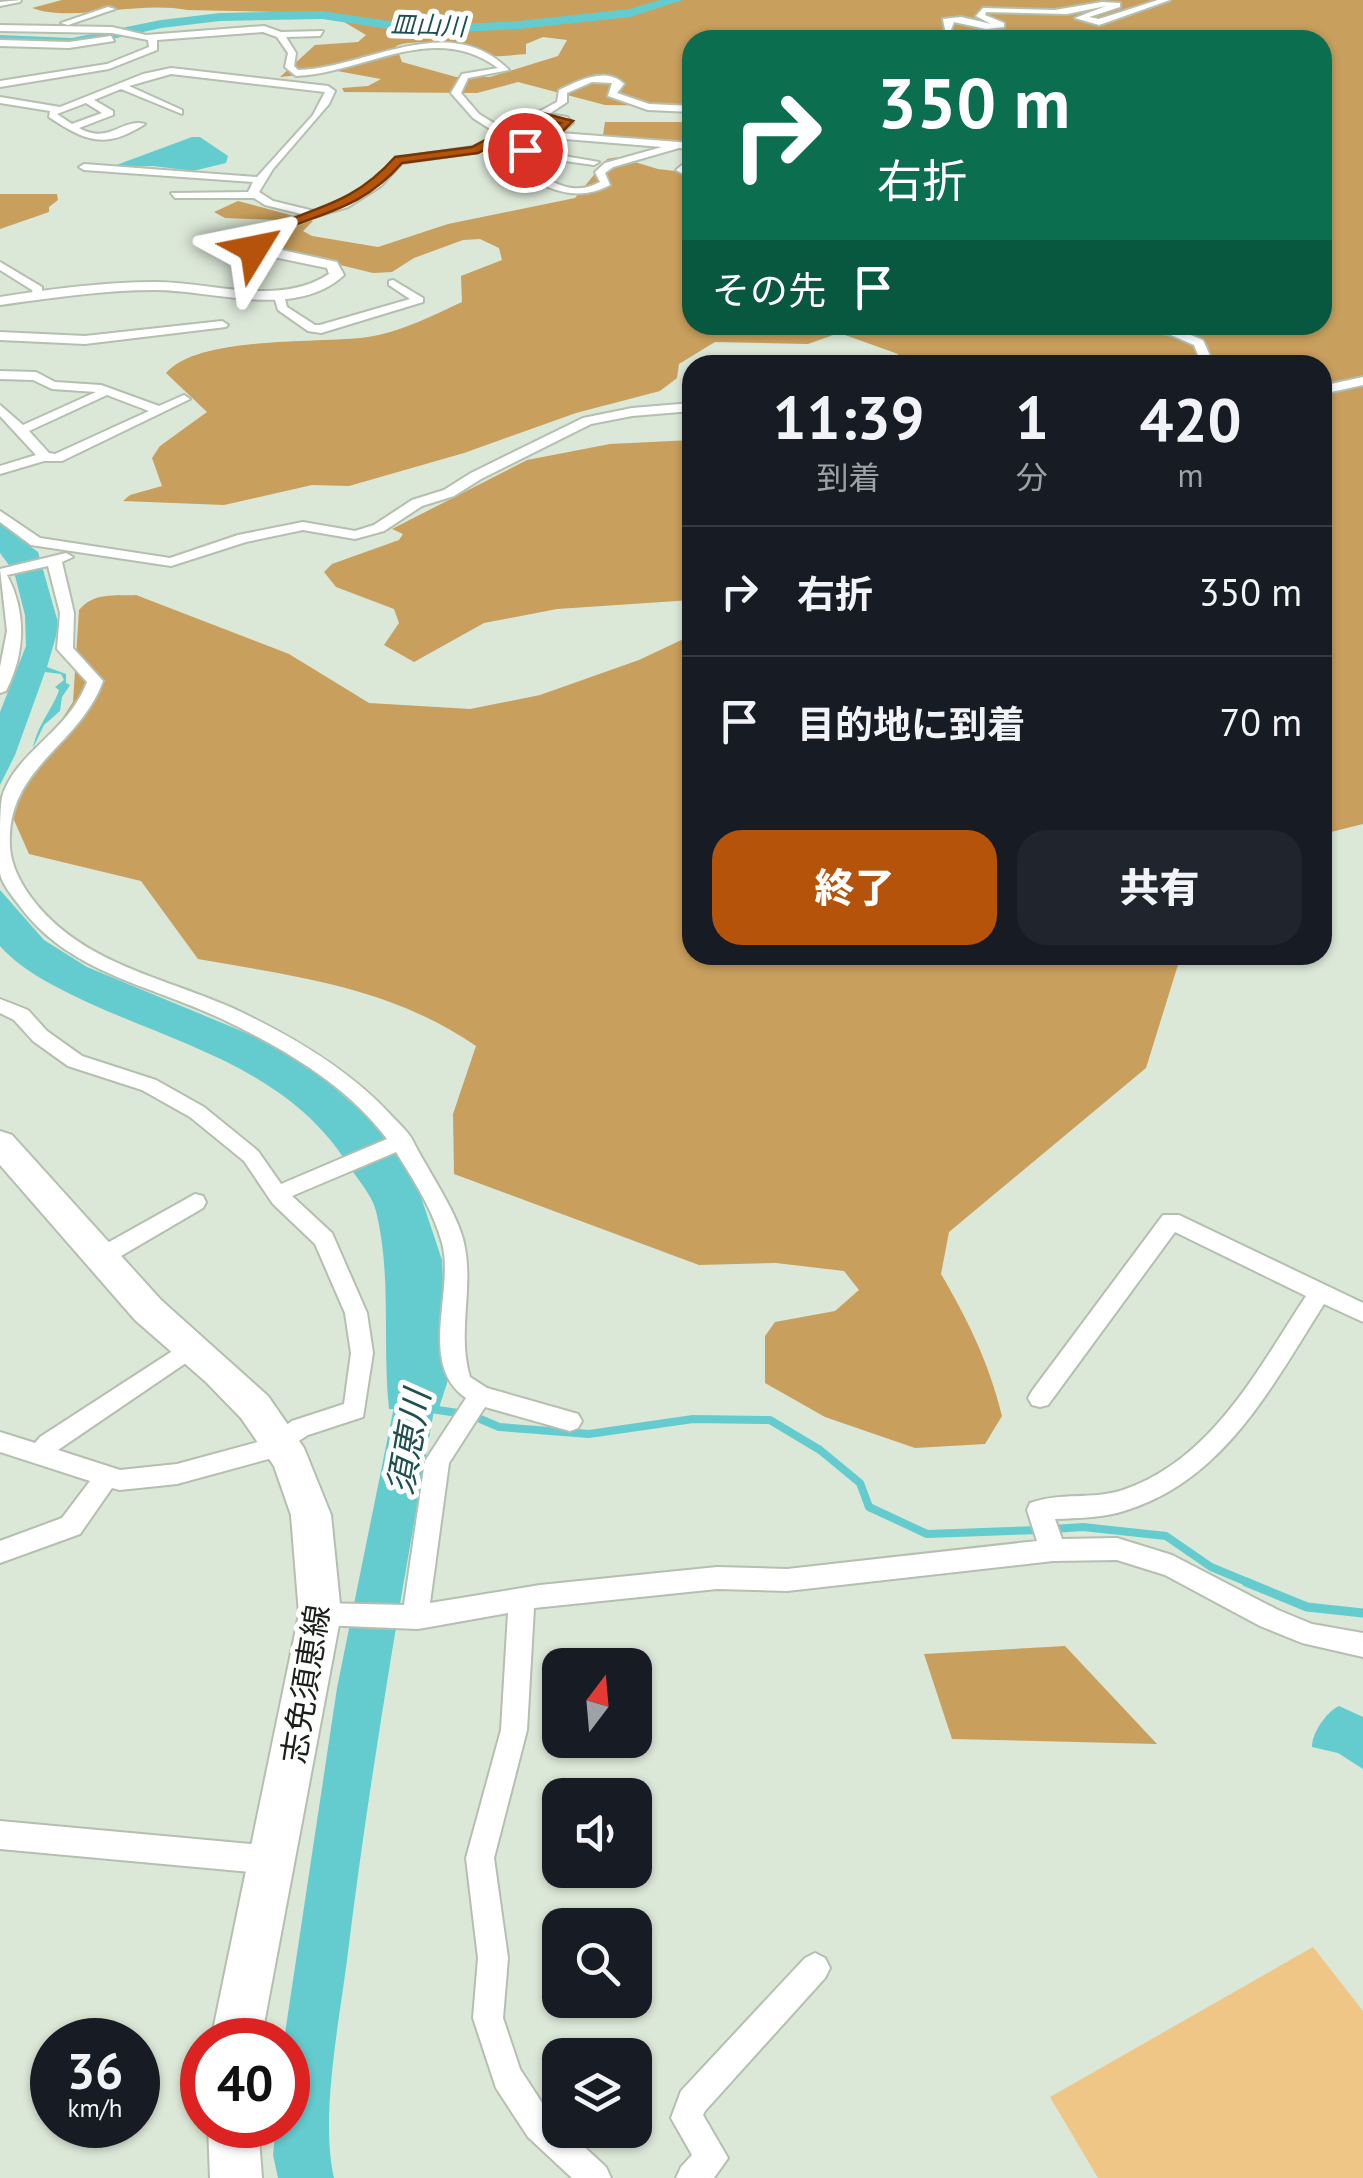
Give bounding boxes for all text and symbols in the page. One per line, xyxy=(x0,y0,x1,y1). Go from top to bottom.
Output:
water label: 皿山川 xyxy=(390,8,469,42)
text: 350 m xyxy=(877,57,1070,147)
icon: right xyxy=(712,70,842,200)
pin xyxy=(483,108,568,193)
icon: arrive xyxy=(498,123,553,178)
text: 右折 xyxy=(877,151,967,209)
position arrow xyxy=(202,197,306,301)
icon: arrive xyxy=(846,260,901,315)
text: その先 xyxy=(712,265,826,314)
text: 11:39 xyxy=(772,378,925,456)
text: 1 xyxy=(1015,378,1049,456)
text: 420 xyxy=(1139,380,1242,458)
text: m xyxy=(1178,454,1204,496)
text: 到着 xyxy=(817,456,881,498)
text: 分 xyxy=(1016,456,1048,498)
icon: right xyxy=(712,564,767,619)
text: 350 m xyxy=(1199,567,1302,616)
text: 右折 xyxy=(797,569,873,618)
icon: arrive xyxy=(712,694,767,749)
text: 70 m xyxy=(1220,697,1302,746)
text: 目的地に到着 xyxy=(797,699,1025,748)
button: 終了 xyxy=(712,830,997,945)
button: 共有 xyxy=(1017,830,1302,945)
water label: 須恵川 xyxy=(376,1382,440,1498)
street label: 志免須恵線 xyxy=(272,1602,338,1766)
north arrow xyxy=(542,1648,652,1758)
map controls xyxy=(542,1648,652,2148)
button: sound xyxy=(542,1778,652,1888)
button: search xyxy=(542,1908,652,2018)
speed limit sign: 40 xyxy=(180,2018,310,2148)
text: 36 xyxy=(67,2038,123,2103)
button: layers xyxy=(542,2038,652,2148)
text: km/h xyxy=(68,2092,122,2124)

